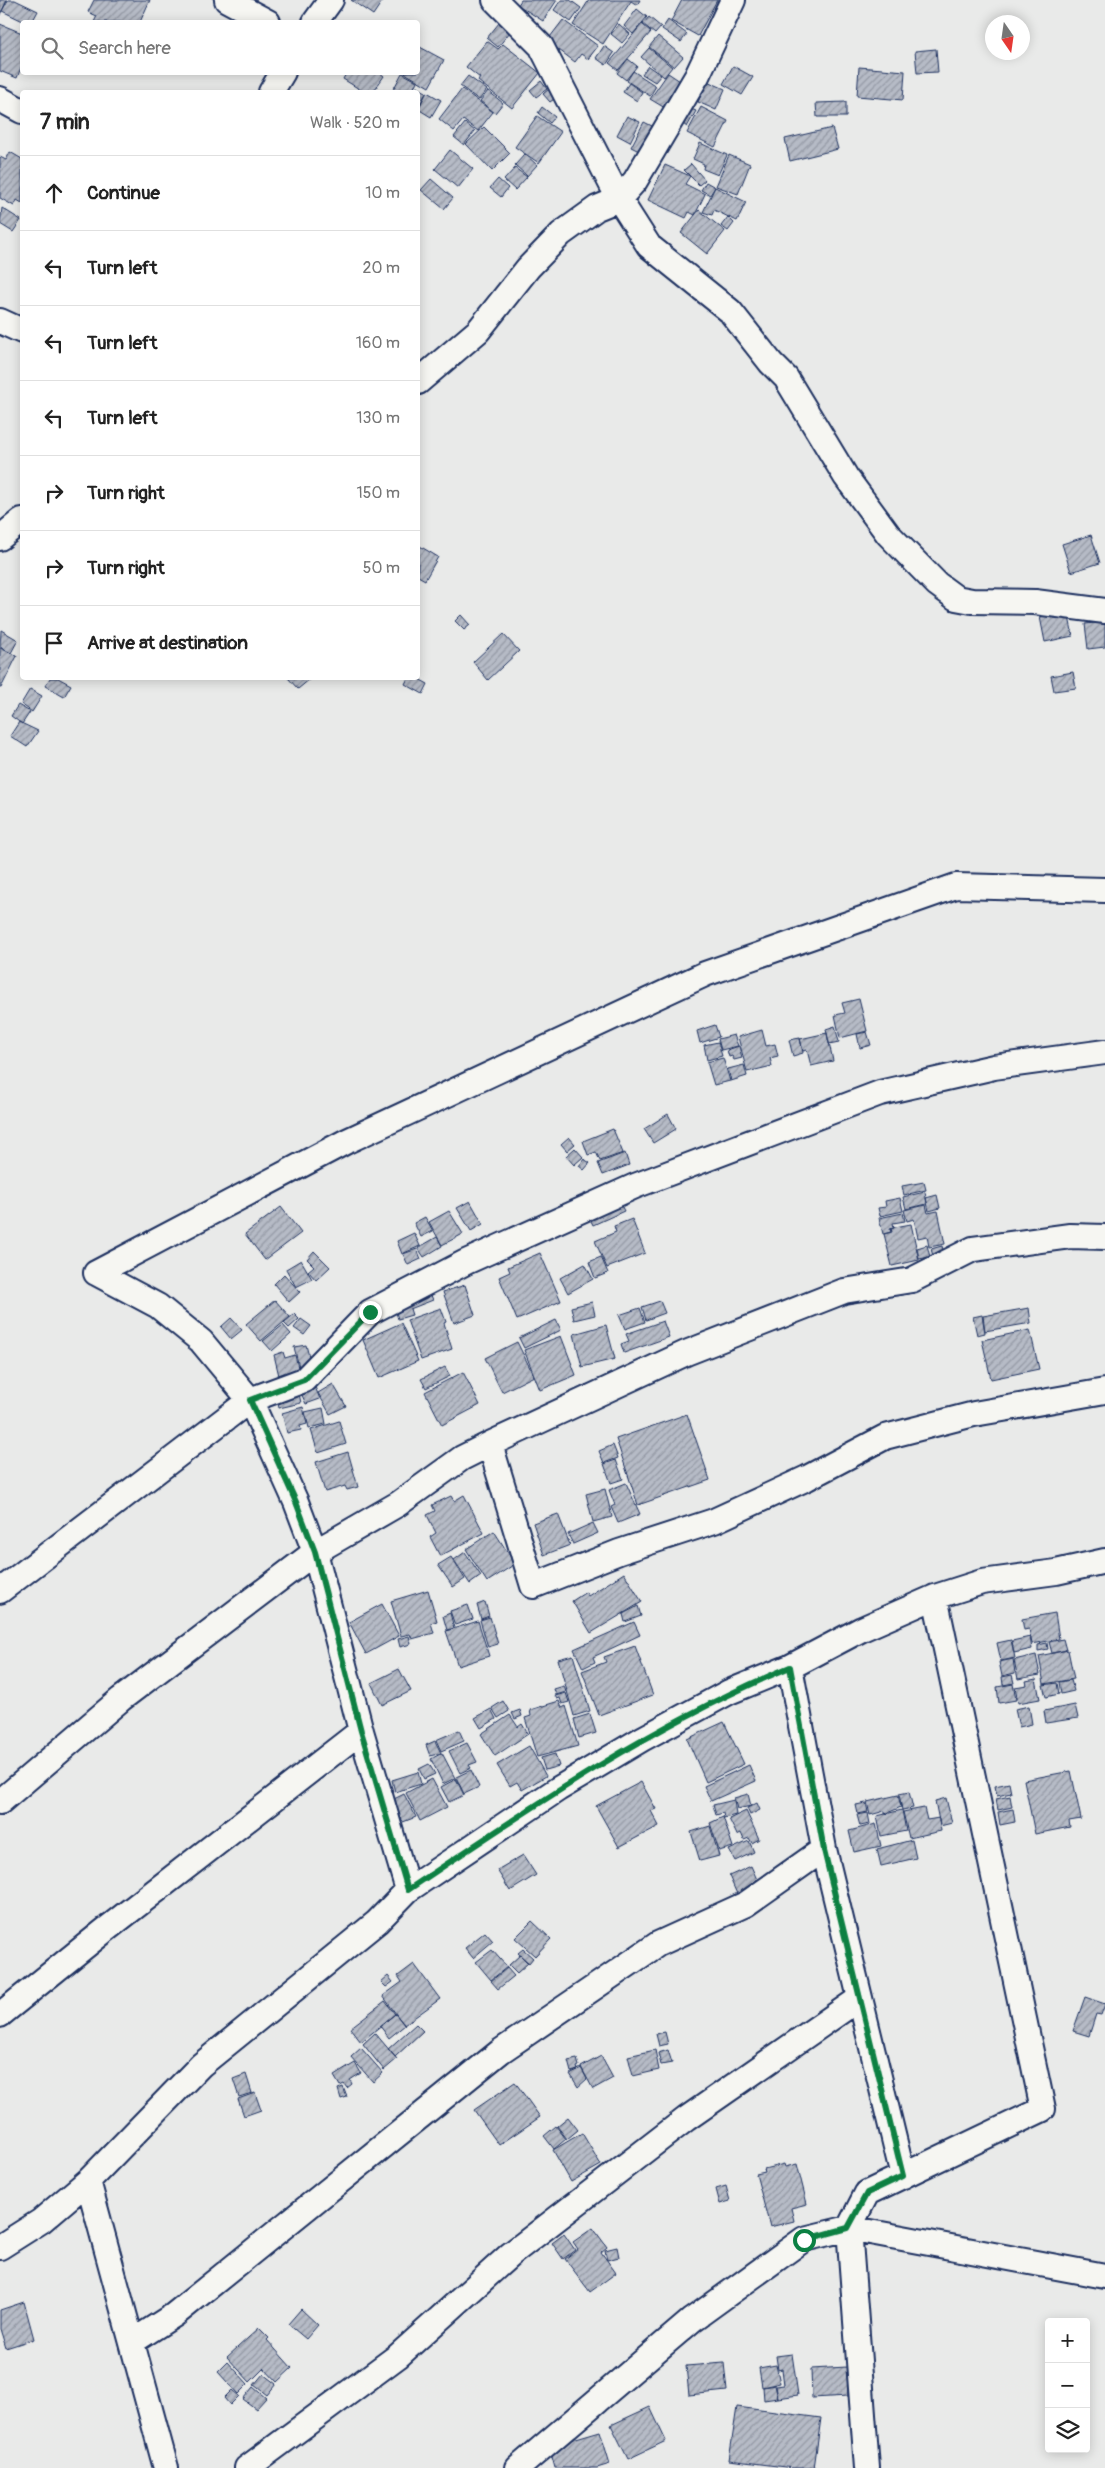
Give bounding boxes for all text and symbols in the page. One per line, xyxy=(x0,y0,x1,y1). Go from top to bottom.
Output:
north arrow xyxy=(985,15,1030,60)
search box xyxy=(20,20,420,75)
icon: search xyxy=(38,34,66,62)
text: Search here xyxy=(78,36,171,60)
text: 7 min xyxy=(40,109,90,136)
text: Walk · 520 m xyxy=(310,113,400,133)
icon: ahead xyxy=(40,179,68,207)
text: Continue xyxy=(87,181,160,205)
text: 10 m xyxy=(365,183,400,203)
icon: left xyxy=(40,254,68,282)
text: Turn left xyxy=(87,256,157,280)
text: 20 m xyxy=(362,258,400,278)
icon: left xyxy=(40,329,68,357)
text: Turn left xyxy=(87,331,157,355)
text: 160 m xyxy=(356,333,400,353)
icon: left xyxy=(40,404,68,432)
text: Turn left xyxy=(87,406,157,430)
text: 130 m xyxy=(356,408,400,428)
icon: right xyxy=(40,479,68,507)
text: Turn right xyxy=(87,481,165,505)
text: 150 m xyxy=(356,483,400,503)
icon: right xyxy=(40,554,68,582)
text: Turn right xyxy=(87,556,165,580)
text: 50 m xyxy=(363,558,400,578)
icon: arrive xyxy=(40,629,68,657)
text: Arrive at destination xyxy=(87,631,248,655)
route end xyxy=(359,1301,382,1324)
route start xyxy=(793,2229,816,2252)
map controls xyxy=(1045,2318,1090,2453)
button: + xyxy=(1045,2318,1090,2363)
button: − xyxy=(1045,2363,1090,2408)
button: layers xyxy=(1045,2408,1090,2453)

